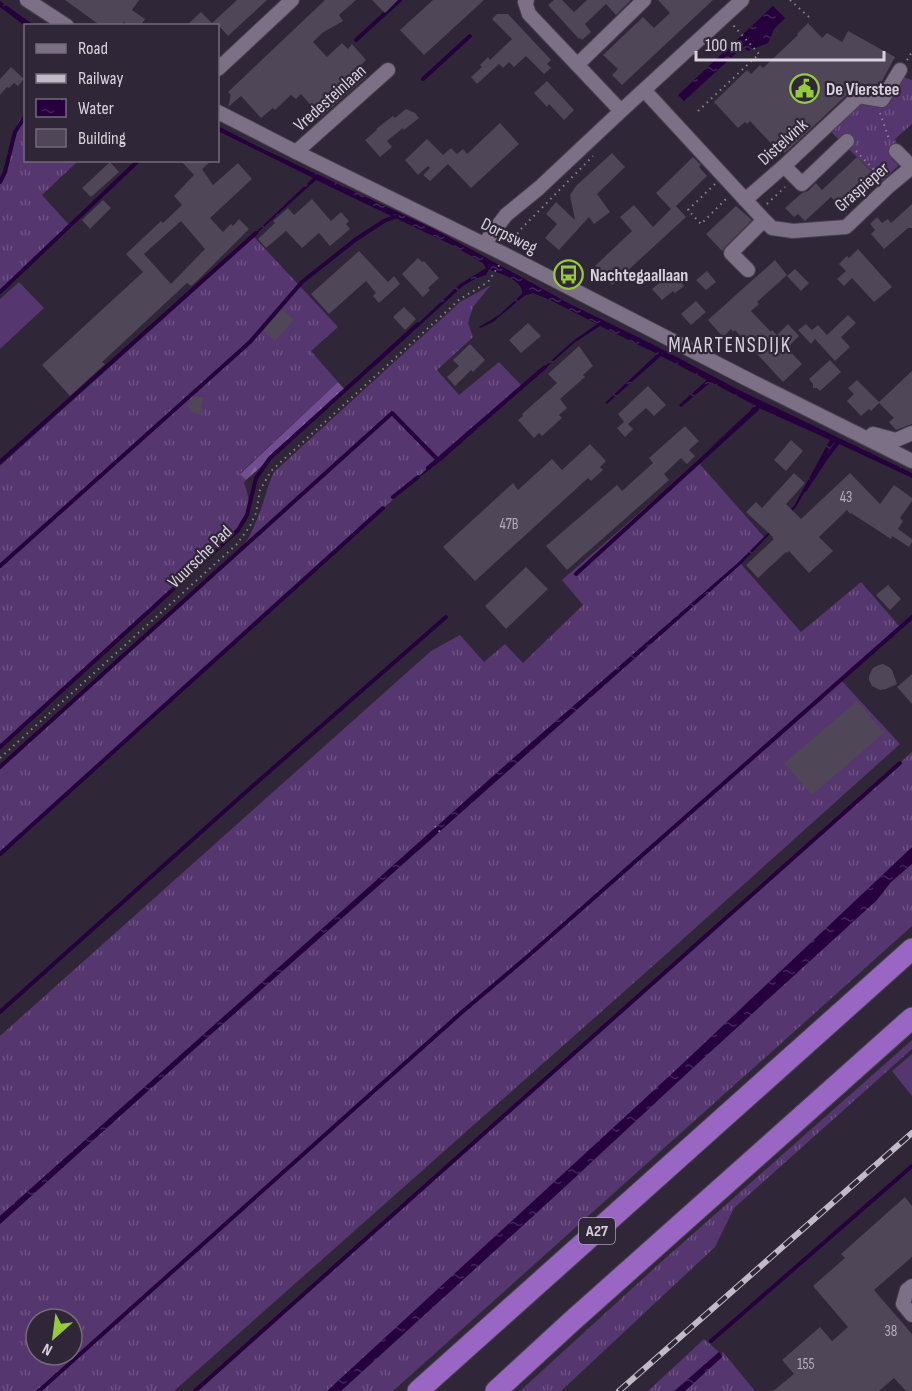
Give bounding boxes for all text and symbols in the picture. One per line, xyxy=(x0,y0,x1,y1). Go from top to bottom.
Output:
legend xyxy=(24,24,219,162)
scale bar xyxy=(696,24,884,62)
text: 100 m xyxy=(705,35,742,56)
text: Road xyxy=(78,38,108,59)
street label: Vredesteinlaan xyxy=(290,60,370,136)
text: Railway xyxy=(78,68,123,89)
public building icon: De Vierstee xyxy=(789,73,821,105)
place label: De Vierstee xyxy=(826,79,900,100)
text: Water xyxy=(78,98,114,119)
street label: Distelvink xyxy=(754,114,812,170)
text: Building xyxy=(78,128,126,149)
street label: Graspieper xyxy=(831,158,893,216)
street label: Dorpsweg xyxy=(477,213,541,259)
bus stop icon: Nachtegaallaan xyxy=(553,259,585,291)
place label: Nachtegaallaan xyxy=(590,265,688,286)
district label: MAARTENSDIJK xyxy=(668,333,792,358)
house number: 43 xyxy=(840,488,852,507)
house number: 47B xyxy=(500,515,519,534)
street label: Vuursche Pad xyxy=(164,521,236,593)
road number: A27 xyxy=(579,1218,615,1244)
north arrow xyxy=(24,1307,84,1367)
house number: 38 xyxy=(885,1322,897,1341)
text: N xyxy=(39,1339,56,1359)
house number: 155 xyxy=(797,1355,815,1374)

